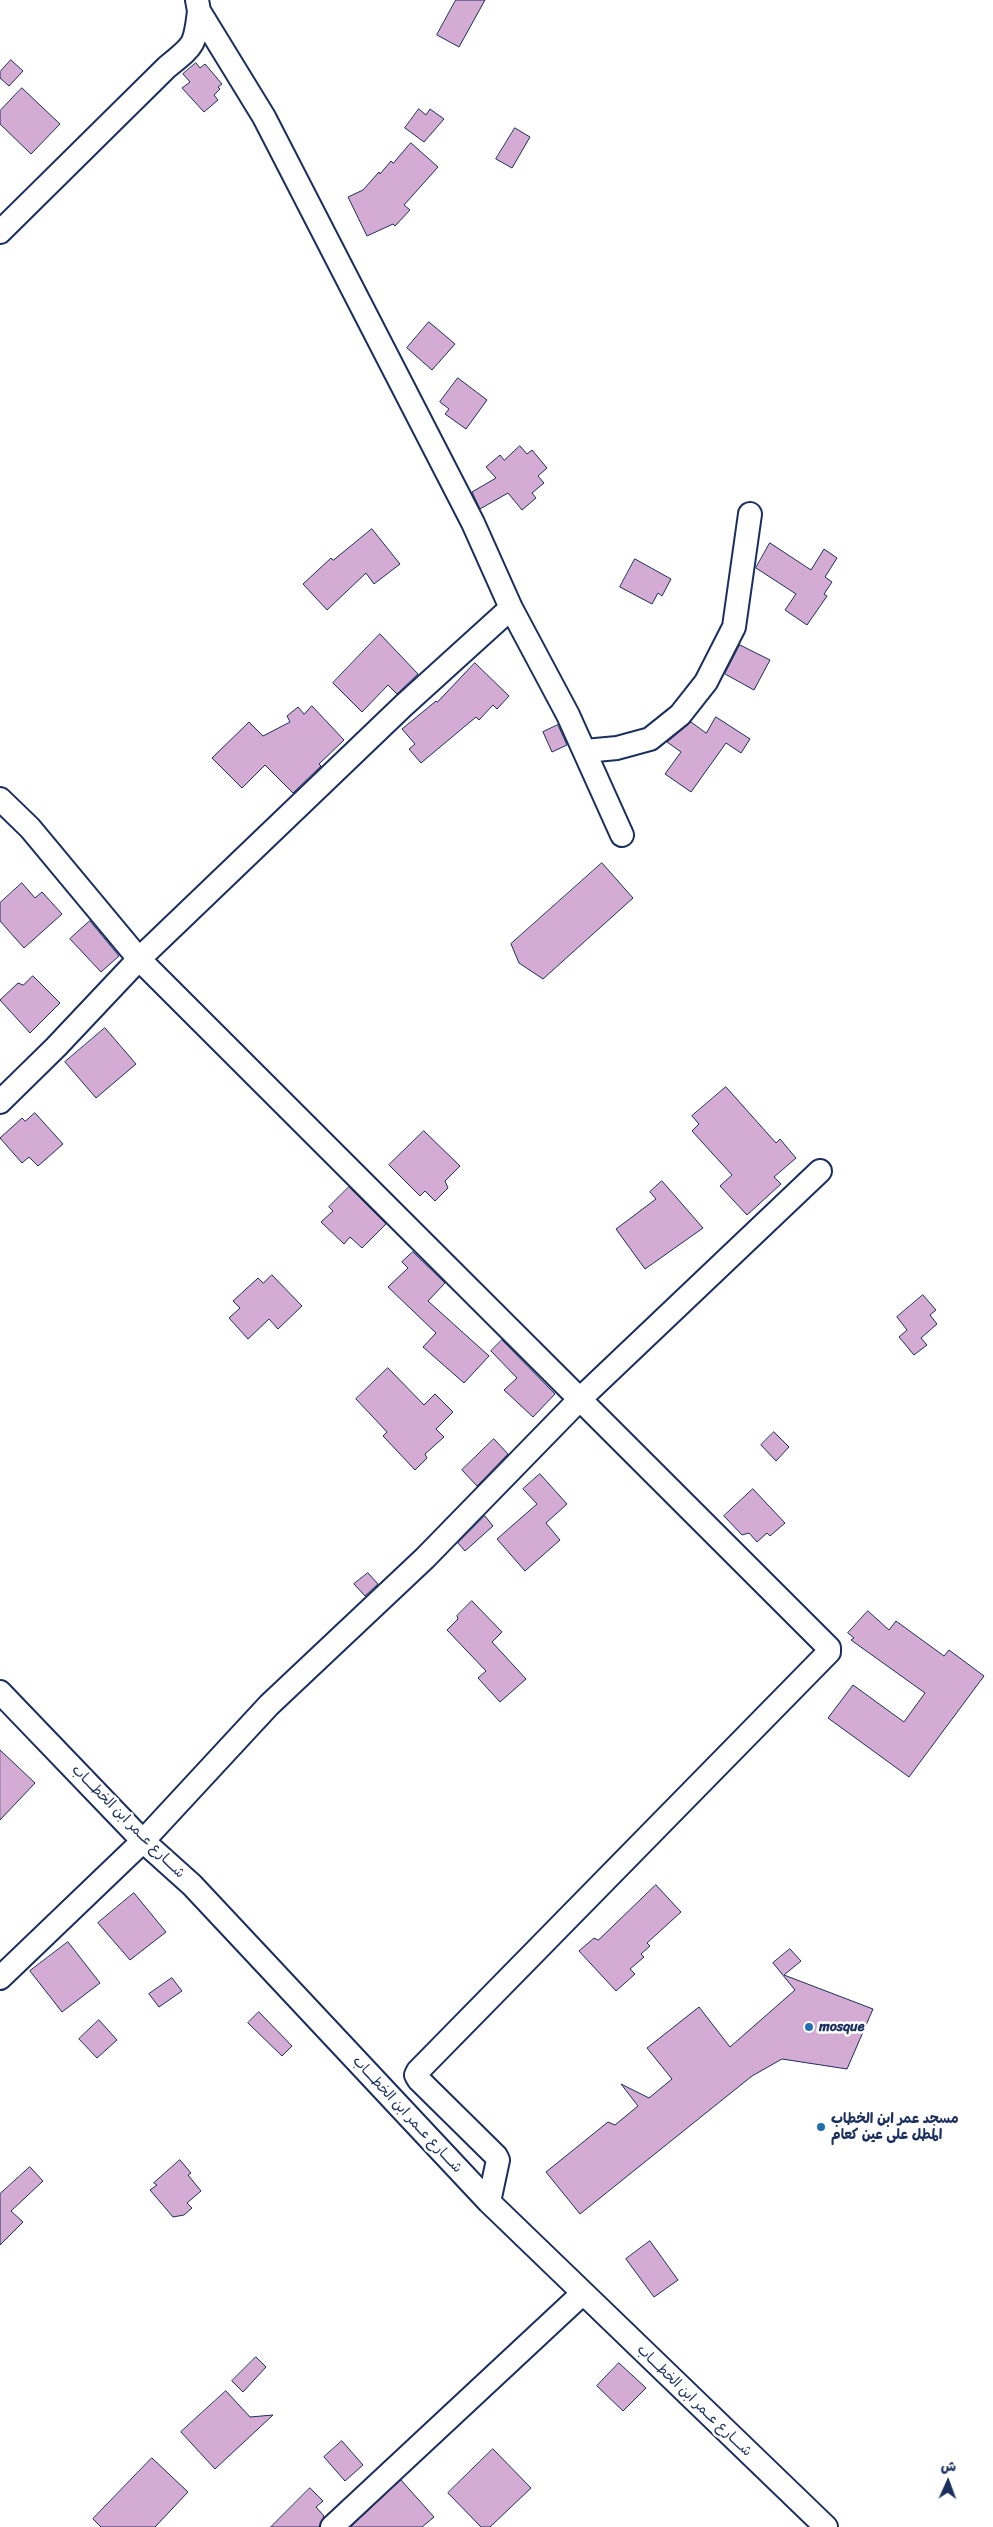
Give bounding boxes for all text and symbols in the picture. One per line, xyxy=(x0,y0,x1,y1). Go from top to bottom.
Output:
street label: شــــارع عــمر ابن الخطــــاب xyxy=(68,1762,188,1882)
place label: mosque xyxy=(819,2019,864,2035)
marker: mosque xyxy=(803,2021,815,2033)
street label: شــــارع عــمر ابن الخطــــاب xyxy=(349,2053,465,2177)
place label: مسجد عمر ابن الخطاب المطل على عين كعام xyxy=(831,2111,959,2144)
marker: مسجد عمر ابن الخطاب المطل على عين كعام xyxy=(815,2121,827,2133)
street label: شــــارع عــمر ابن الخطــــاب xyxy=(633,2342,755,2460)
text: ش xyxy=(940,2454,957,2479)
north arrow xyxy=(923,2457,973,2507)

